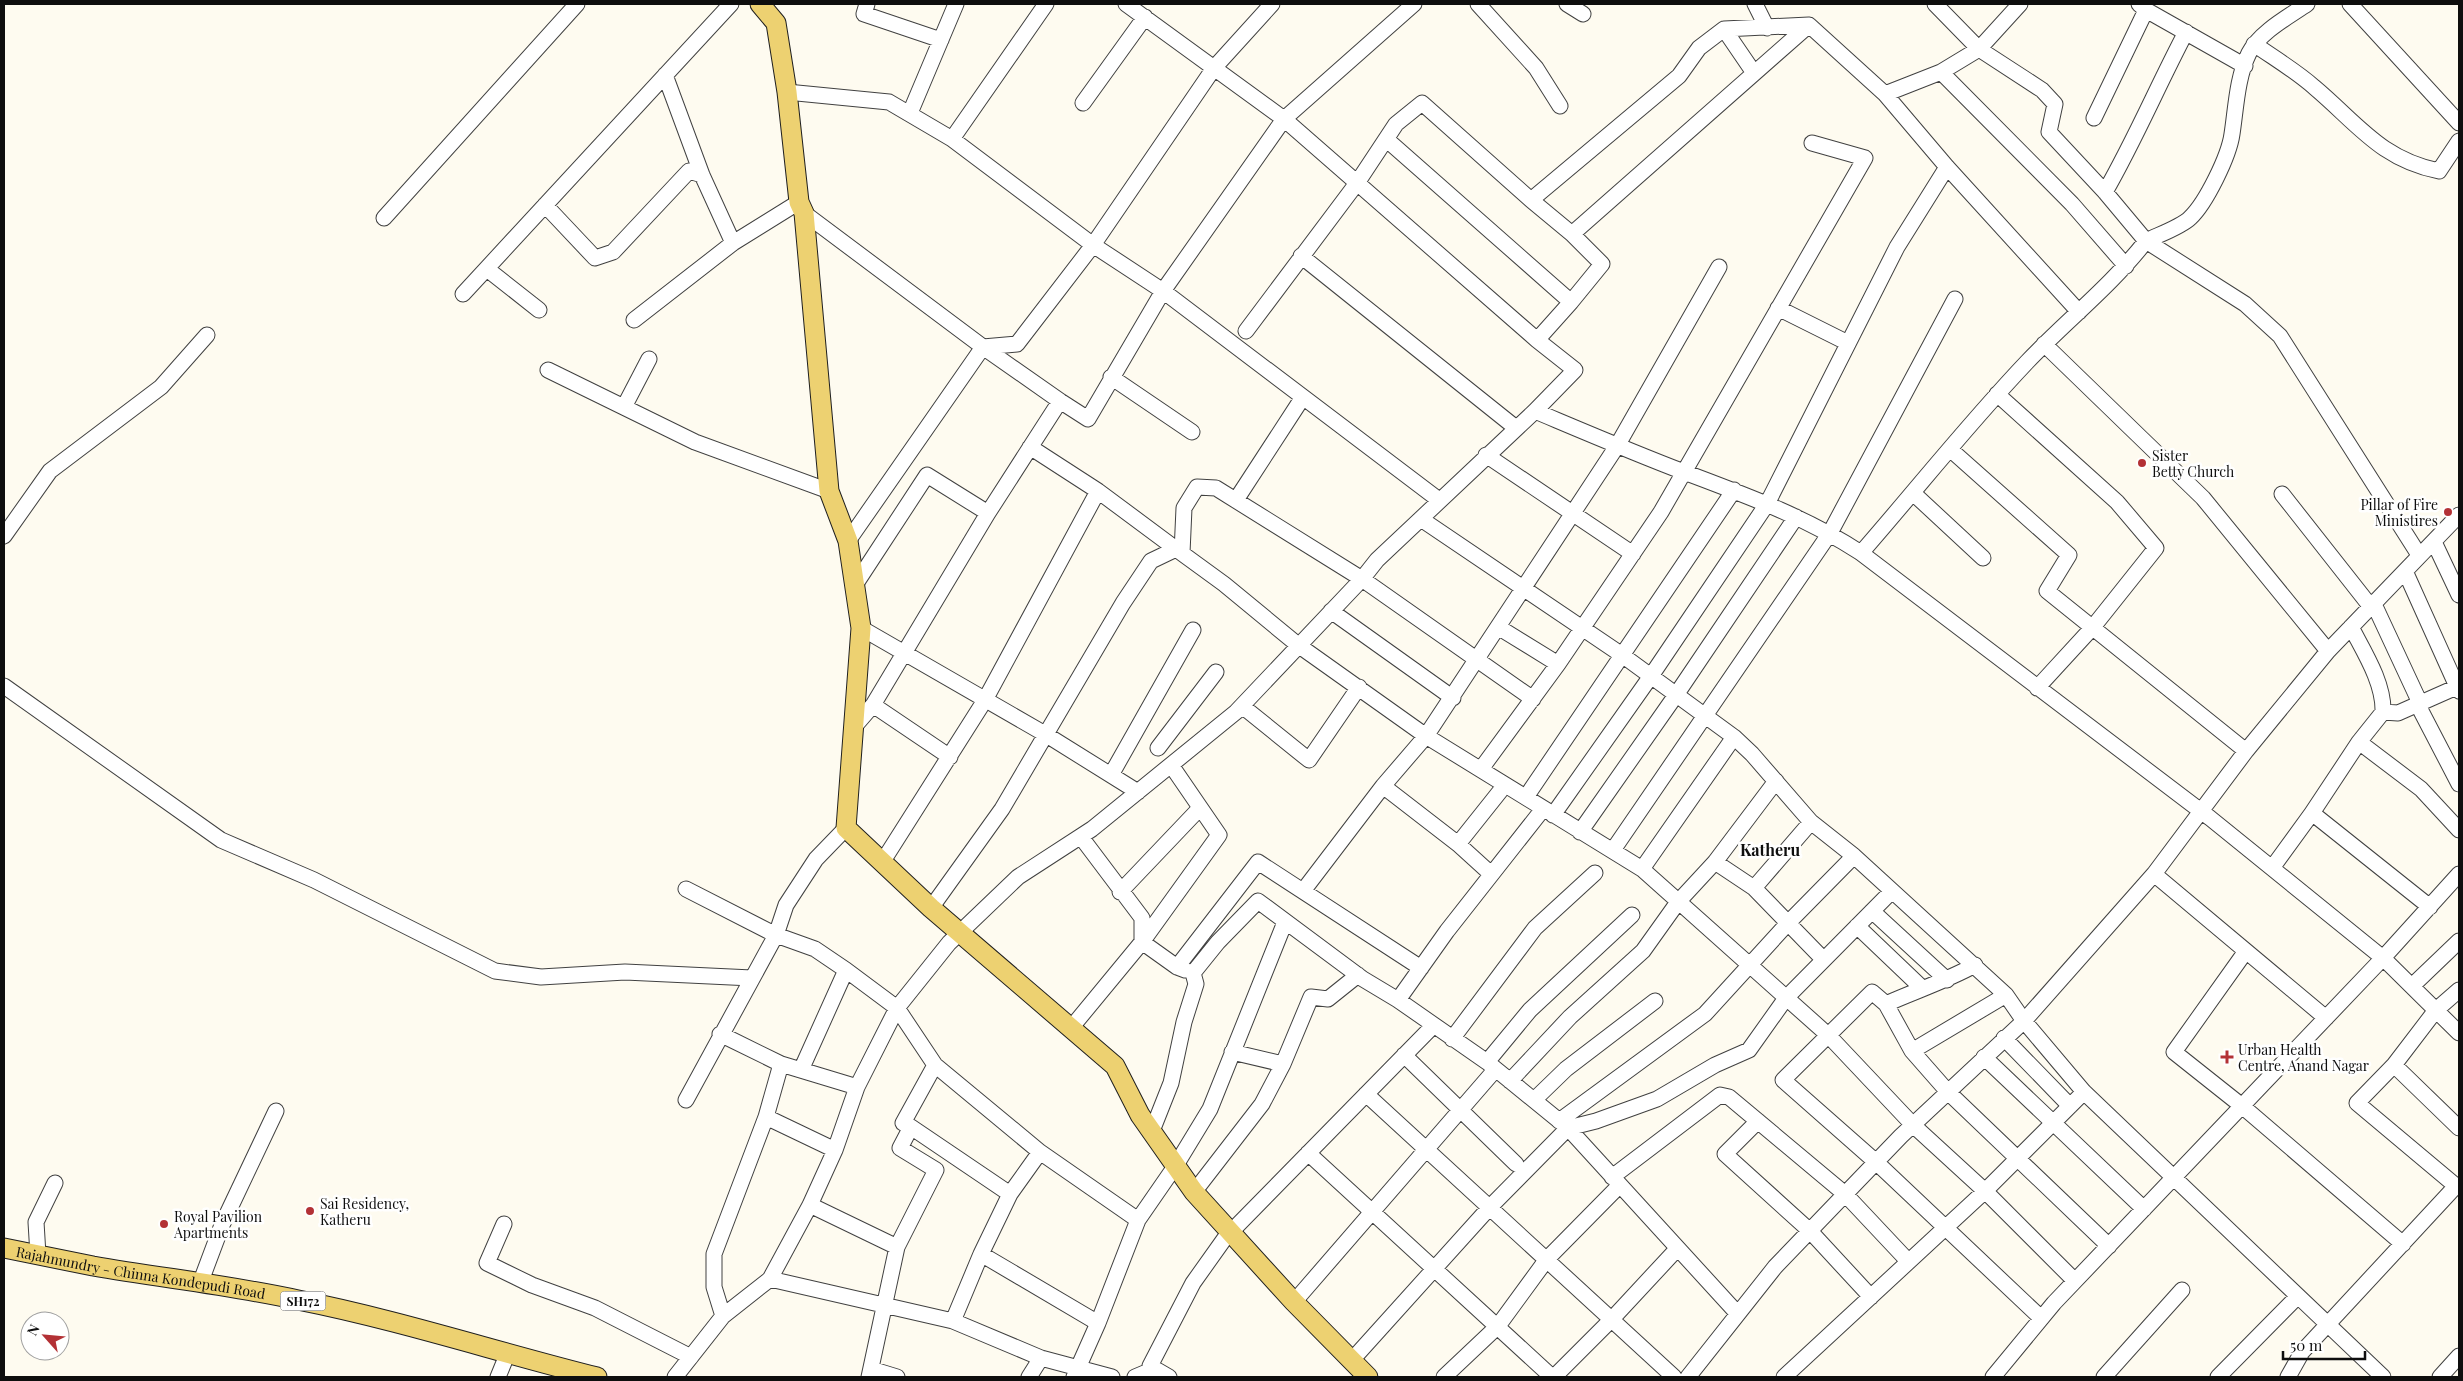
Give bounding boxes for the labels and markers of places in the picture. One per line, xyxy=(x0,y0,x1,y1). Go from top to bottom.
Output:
place label: Sister Betty Church xyxy=(2152,446,2235,481)
marker: Sister Betty Church xyxy=(2136,457,2148,469)
place label: Pillar of Fire Ministires xyxy=(2360,495,2438,530)
marker: Pillar of Fire Ministires xyxy=(2442,506,2454,518)
place label: Urban Health Centre, Anand Nagar xyxy=(2238,1040,2370,1075)
marker: Urban Health Centre, Anand Nagar xyxy=(2220,1050,2234,1064)
place label: Sai Residency, Katheru xyxy=(320,1194,409,1229)
marker: Sai Residency, Katheru xyxy=(304,1205,316,1217)
place label: Royal Pavilion Apartments xyxy=(173,1207,263,1242)
marker: Royal Pavilion Apartments xyxy=(158,1218,170,1230)

